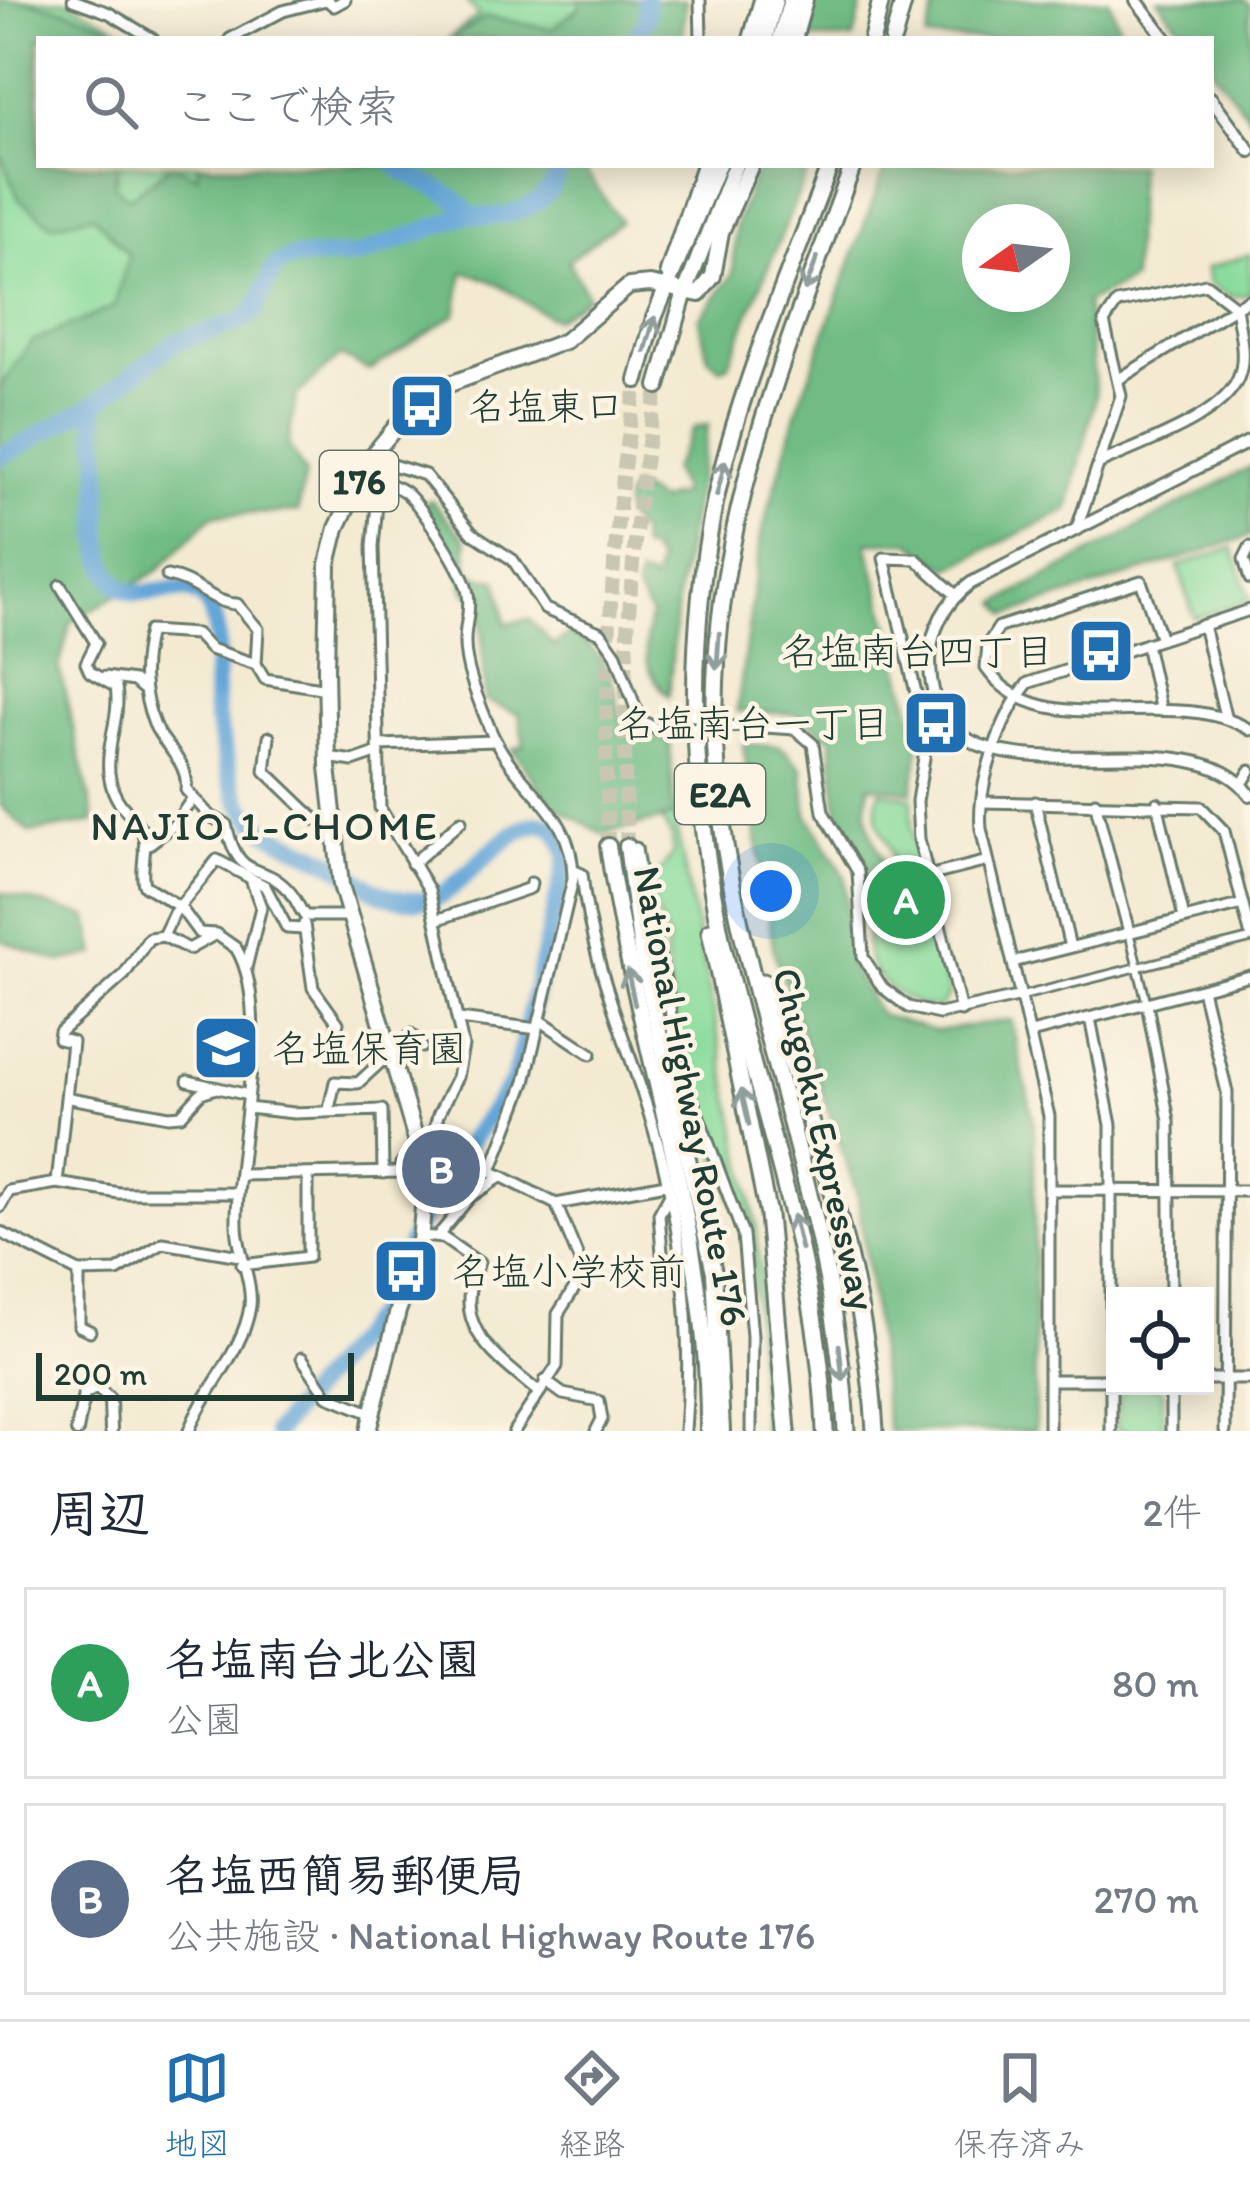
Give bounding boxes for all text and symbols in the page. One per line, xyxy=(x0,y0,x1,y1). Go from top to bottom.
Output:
search box xyxy=(36,36,1214,168)
icon: search xyxy=(78,69,144,135)
text: ここで検索 xyxy=(174,79,399,133)
north arrow xyxy=(962,204,1070,312)
one-way arrow xyxy=(799,255,821,292)
one-way arrow xyxy=(640,316,662,354)
bus stop icon: 名塩東口 xyxy=(387,371,457,441)
place label: 名塩東口 xyxy=(468,383,624,430)
road number: 176 xyxy=(320,451,398,511)
one-way arrow xyxy=(711,460,733,498)
bus stop icon: 名塩南台四丁目 xyxy=(1066,616,1136,686)
place label: 名塩南台四丁目 xyxy=(781,628,1054,675)
one-way arrow xyxy=(706,631,729,670)
bus stop icon: 名塩南台一丁目 xyxy=(901,688,971,758)
place label: 名塩南台一丁目 xyxy=(617,700,890,747)
road number: E2A xyxy=(675,764,765,824)
district label: NAJIO 1-CHOME xyxy=(90,800,440,851)
pin: A xyxy=(867,855,945,945)
your location xyxy=(741,861,801,921)
street label: National Highway Route 176 xyxy=(623,862,759,1330)
street label: Chugoku Expressway xyxy=(763,963,887,1315)
one-way arrow xyxy=(619,968,642,1006)
school or university icon: 名塩保育園 xyxy=(191,1013,261,1083)
place label: 名塩保育園 xyxy=(272,1025,467,1072)
one-way arrow xyxy=(733,1089,755,1127)
pin: B xyxy=(402,1124,480,1214)
one-way arrow xyxy=(785,1214,808,1252)
bus stop icon: 名塩小学校前 xyxy=(371,1236,441,1306)
place label: 名塩小学校前 xyxy=(452,1248,686,1295)
map controls xyxy=(1106,1287,1214,1395)
button: locate xyxy=(1106,1287,1214,1395)
one-way arrow xyxy=(830,1343,853,1382)
scale bar xyxy=(36,1347,354,1400)
text: 200 m xyxy=(54,1354,147,1393)
text: 周辺 xyxy=(48,1483,150,1544)
text: 2件 xyxy=(1142,1489,1202,1536)
text: 名塩南台北公園 xyxy=(165,1632,480,1686)
text: A xyxy=(78,1660,102,1707)
text: 80 m xyxy=(1112,1660,1199,1707)
text: 公園 xyxy=(165,1696,243,1743)
text: 名塩西簡易郵便局 xyxy=(165,1848,525,1902)
text: B xyxy=(77,1876,103,1923)
text: 270 m xyxy=(1094,1876,1199,1923)
text: 公共施設 · National Highway Route 176 xyxy=(165,1912,815,1959)
tab: 地図 xyxy=(164,2045,230,2165)
tab: 経路 xyxy=(559,2045,625,2165)
tab: 保存済み xyxy=(954,2045,1086,2165)

